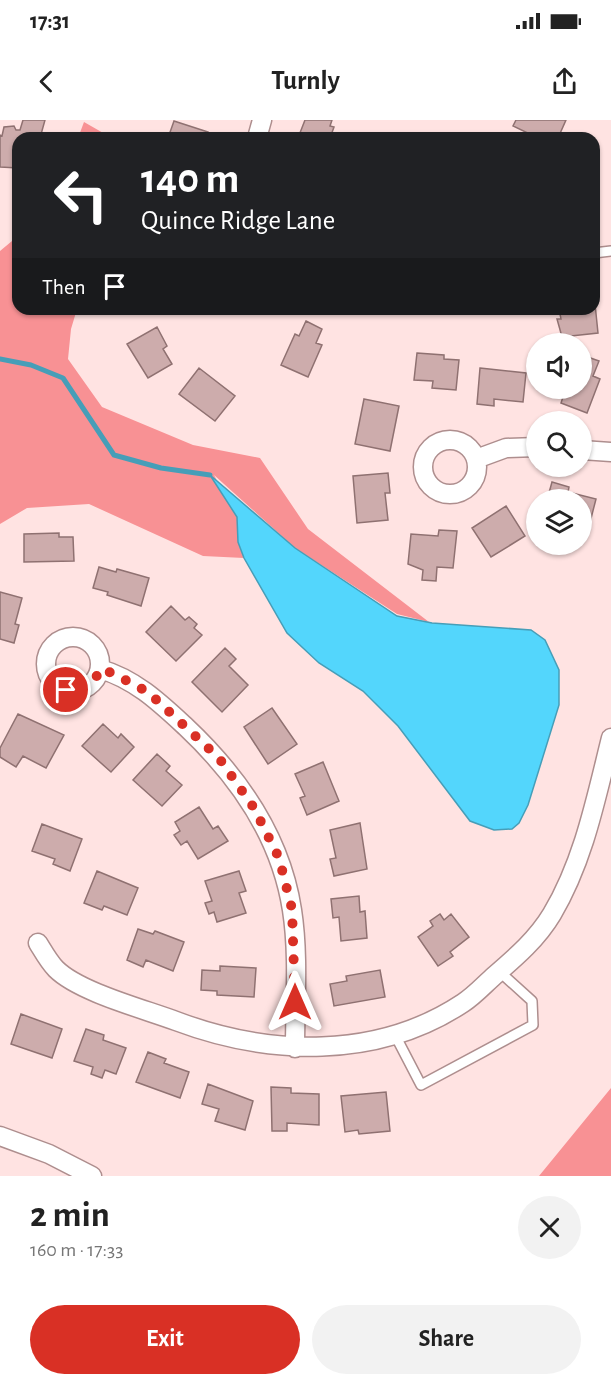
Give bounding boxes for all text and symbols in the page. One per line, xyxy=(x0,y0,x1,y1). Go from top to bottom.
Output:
text: 17:31 xyxy=(30,10,70,32)
icon: back xyxy=(30,65,63,98)
icon: share xyxy=(548,65,581,98)
text: Turnly xyxy=(271,67,340,94)
icon: left xyxy=(42,156,120,234)
text: 140 m xyxy=(141,158,239,200)
text: Quince Ridge Lane xyxy=(141,207,335,234)
icon: arrive xyxy=(98,270,131,303)
text: Then xyxy=(42,276,86,298)
map controls xyxy=(526,333,592,555)
button: sound xyxy=(526,333,592,399)
button: search xyxy=(526,411,592,477)
button: layers xyxy=(526,489,592,555)
pin xyxy=(40,664,91,715)
icon: arrive xyxy=(49,673,82,706)
position arrow xyxy=(263,970,327,1034)
button: close xyxy=(518,1196,581,1259)
text: 2 min xyxy=(30,1197,110,1233)
text: 160 m · 17:33 xyxy=(30,1240,124,1260)
button: Exit xyxy=(30,1305,300,1374)
button: Share xyxy=(312,1305,581,1374)

